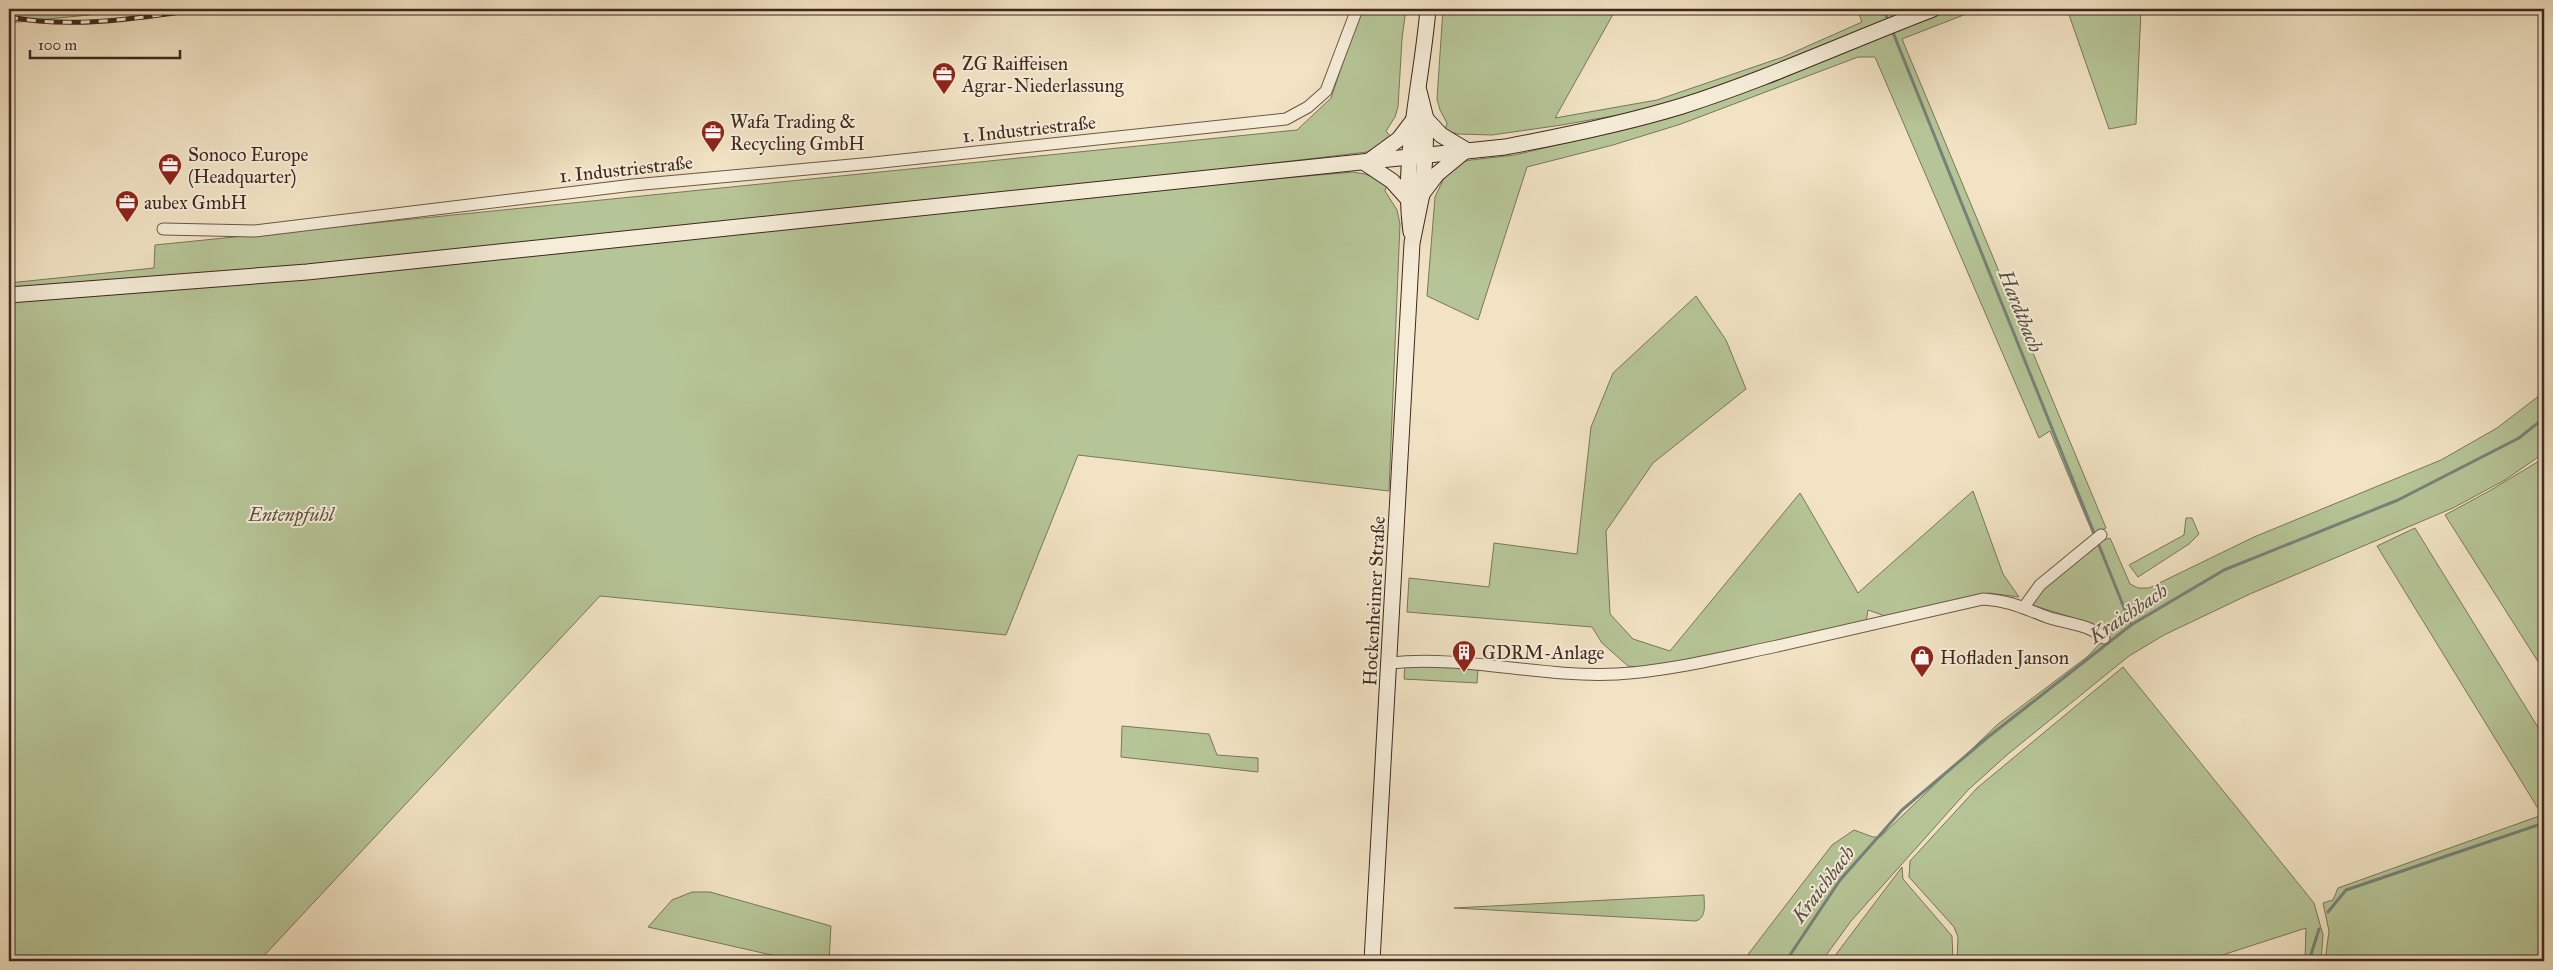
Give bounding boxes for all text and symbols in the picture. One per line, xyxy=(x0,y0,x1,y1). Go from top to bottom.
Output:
scale bar xyxy=(30,28,180,60)
text: 100 m xyxy=(38,36,78,54)
place label: ZG Raiffeisen Agrar-Niederlassung xyxy=(961,52,1124,98)
office icon: ZG Raiffeisen Agrar-Niederlassung xyxy=(931,61,957,95)
place label: Wafa Trading & Recycling GmbH xyxy=(730,110,865,156)
street label: 1. Industriestraße xyxy=(961,111,1097,147)
office icon: Wafa Trading & Recycling GmbH xyxy=(700,119,726,153)
place label: Sonoco Europe (Headquarter) xyxy=(188,143,308,189)
street label: 1. Industriestraße xyxy=(558,151,694,187)
office icon: Sonoco Europe (Headquarter) xyxy=(157,152,183,186)
office icon: aubex GmbH xyxy=(114,189,140,223)
place label: aubex GmbH xyxy=(144,191,247,214)
water label: Hardtbach xyxy=(1993,265,2048,356)
park label: Entenpfuhl xyxy=(247,503,336,527)
street label: Hockenheimer Straße xyxy=(1358,515,1390,687)
water label: Kraichbach xyxy=(2083,578,2172,649)
building icon: GDRM-Anlage xyxy=(1451,639,1477,673)
place label: GDRM-Anlage xyxy=(1482,641,1605,665)
shop icon: Hofladen Janson xyxy=(1909,644,1935,678)
place label: Hofladen Janson xyxy=(1940,646,2069,670)
water label: Kraichbach xyxy=(1786,841,1860,928)

